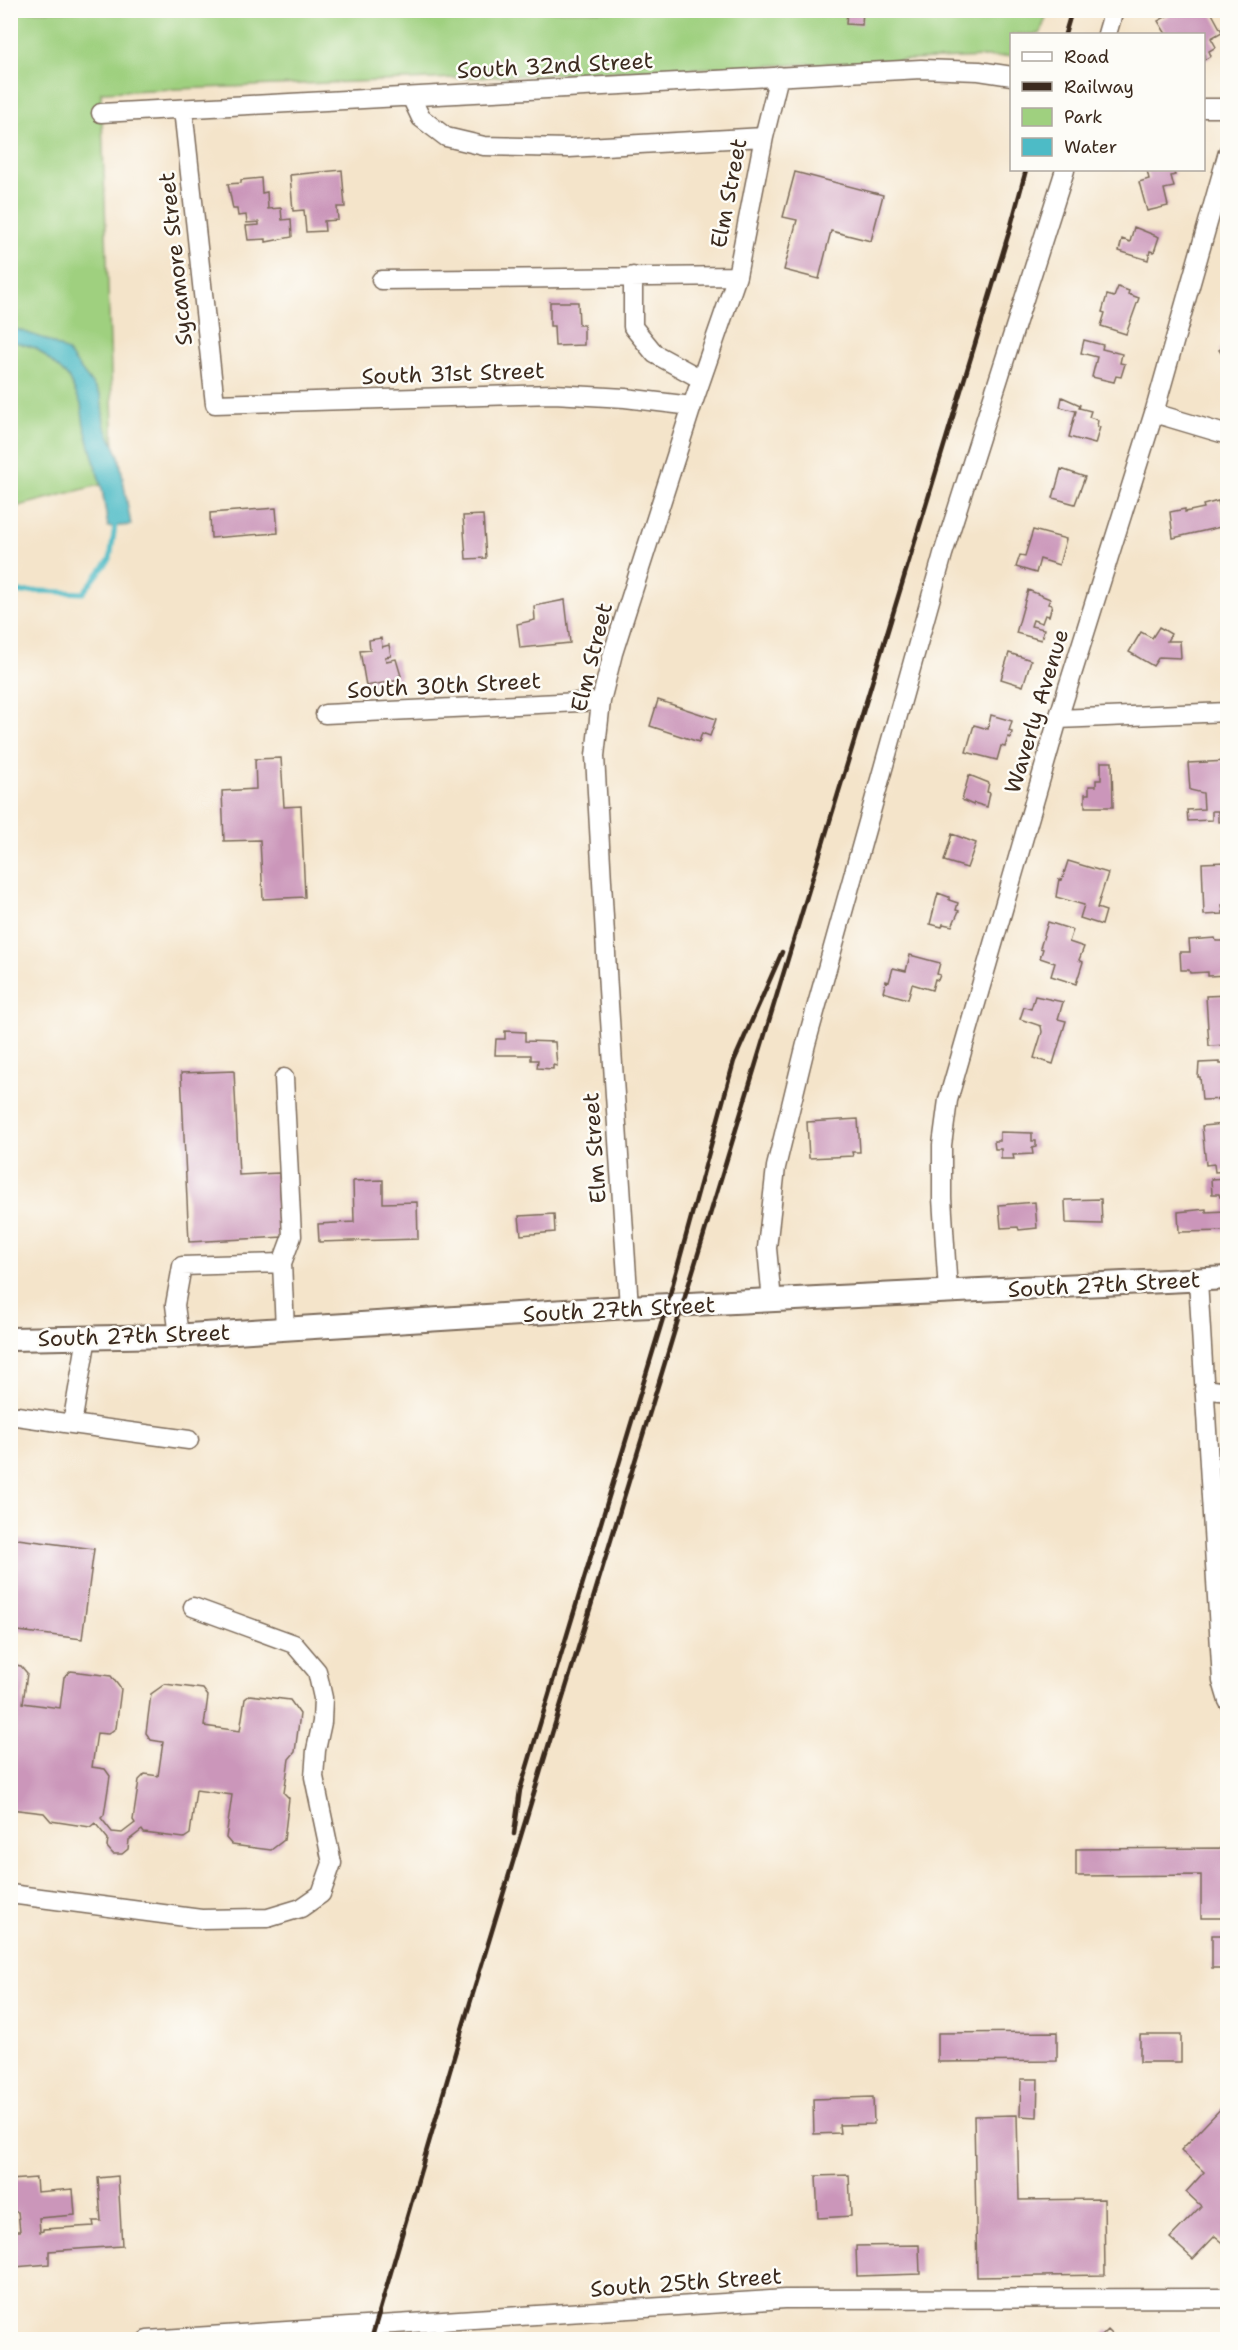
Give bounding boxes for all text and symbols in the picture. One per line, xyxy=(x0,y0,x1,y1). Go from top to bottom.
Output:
legend xyxy=(1010,33,1205,171)
text: Road xyxy=(1064,45,1109,69)
street label: South 32nd Street xyxy=(456,46,654,85)
text: Railway xyxy=(1064,75,1134,99)
text: Park xyxy=(1064,105,1103,129)
text: Water xyxy=(1064,135,1117,159)
street label: Elm Street xyxy=(704,136,753,250)
street label: Sycamore Street xyxy=(152,171,199,347)
street label: South 31st Street xyxy=(361,356,545,391)
street label: Elm Street xyxy=(564,600,619,715)
street label: Waverly Avenue xyxy=(998,626,1075,797)
street label: South 30th Street xyxy=(346,666,542,705)
street label: Elm Street xyxy=(576,1091,613,1204)
street label: South 27th Street xyxy=(1007,1265,1201,1304)
street label: South 27th Street xyxy=(522,1290,716,1329)
street label: South 27th Street xyxy=(37,1318,231,1353)
street label: South 25th Street xyxy=(589,2261,783,2304)

